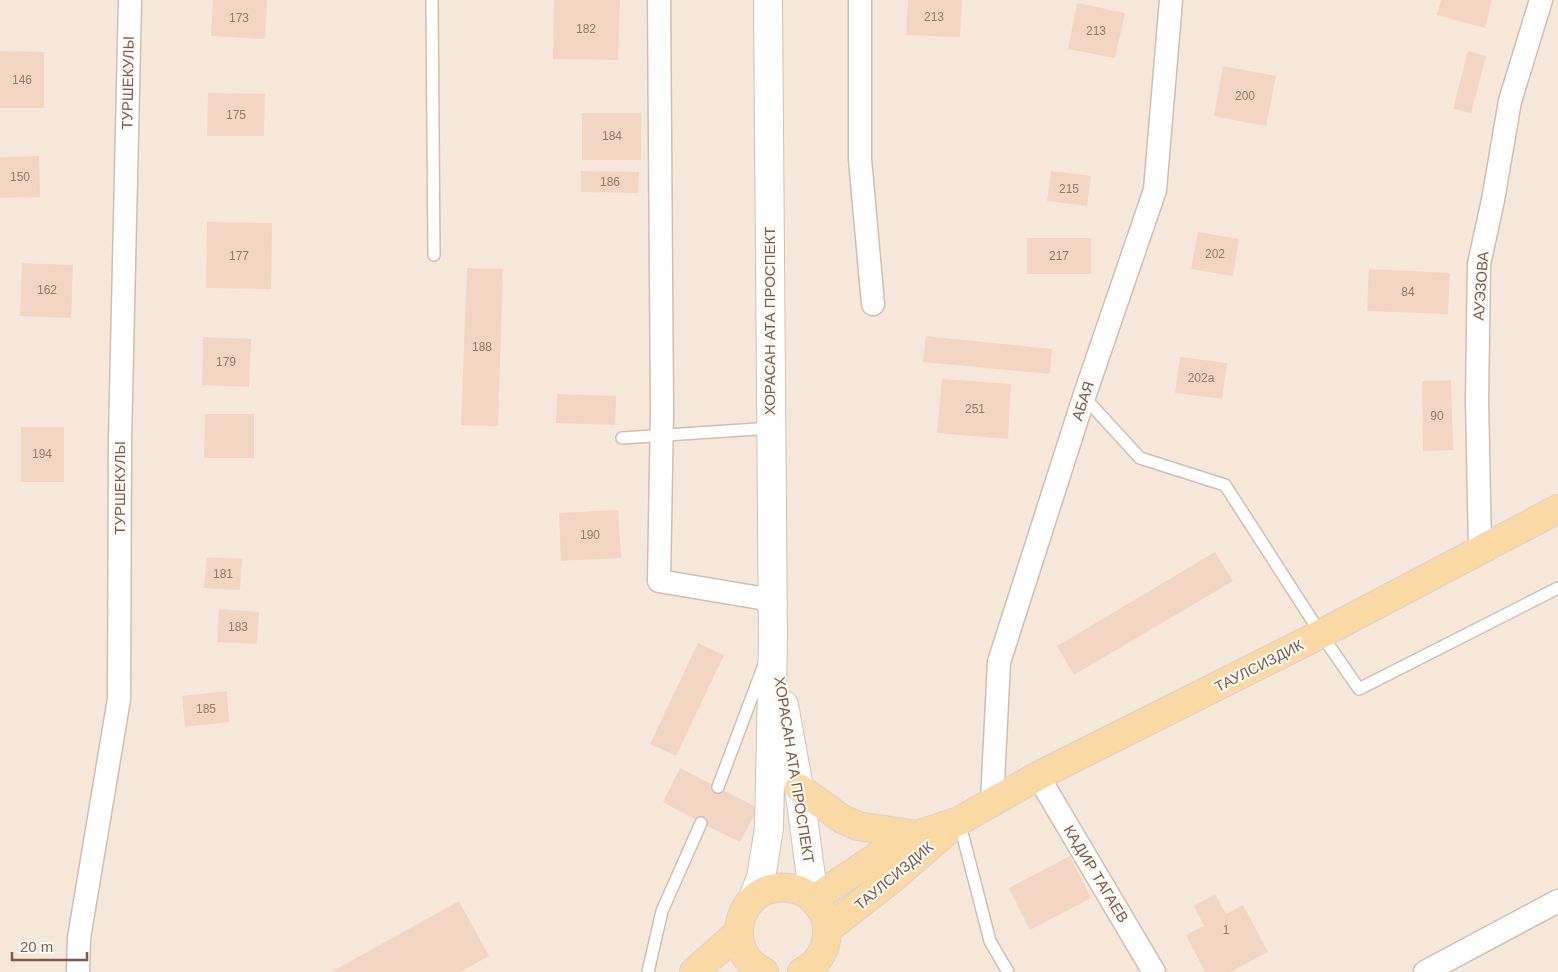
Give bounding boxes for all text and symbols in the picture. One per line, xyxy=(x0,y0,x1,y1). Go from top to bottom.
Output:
house number: 213 xyxy=(924,10,944,24)
house number: 173 xyxy=(229,11,249,25)
house number: 182 xyxy=(576,22,596,36)
house number: 213 xyxy=(1086,24,1106,38)
street label: ТУРШЕКУЛЫ xyxy=(118,36,137,130)
house number: 146 xyxy=(12,73,32,87)
house number: 200 xyxy=(1235,89,1255,103)
house number: 175 xyxy=(226,108,246,122)
house number: 184 xyxy=(602,129,622,143)
house number: 150 xyxy=(10,170,30,184)
house number: 186 xyxy=(600,175,620,189)
house number: 215 xyxy=(1059,182,1079,196)
street label: ХОРАСАН АТА ПРОСПЕКТ xyxy=(761,227,778,415)
house number: 202 xyxy=(1205,247,1225,261)
house number: 177 xyxy=(229,249,249,263)
house number: 217 xyxy=(1049,249,1069,263)
street label: АУЭЗОВА xyxy=(1470,251,1491,321)
house number: 162 xyxy=(37,283,57,297)
house number: 84 xyxy=(1401,285,1415,299)
house number: 188 xyxy=(472,340,492,354)
house number: 179 xyxy=(216,355,236,369)
house number: 202а xyxy=(1188,371,1215,385)
street label: АБАЯ xyxy=(1068,379,1097,423)
house number: 251 xyxy=(965,402,985,416)
house number: 90 xyxy=(1430,409,1444,423)
street label: ТУРШЕКУЛЫ xyxy=(111,441,128,535)
house number: 194 xyxy=(32,447,52,461)
house number: 190 xyxy=(580,528,600,542)
house number: 181 xyxy=(213,567,233,581)
house number: 183 xyxy=(228,620,248,634)
street label: ТАУЛСИЗДИК xyxy=(1212,636,1306,695)
street label: ХОРАСАН АТА ПРОСПЕКТ xyxy=(771,675,818,864)
house number: 185 xyxy=(196,702,216,716)
street label: КАДИР ТАГАЕВ xyxy=(1061,822,1132,925)
street label: ТАУЛСИЗДИК xyxy=(851,838,937,913)
house number: 1 xyxy=(1223,923,1230,937)
scale bar xyxy=(12,930,88,962)
text: 20 m xyxy=(20,938,53,955)

